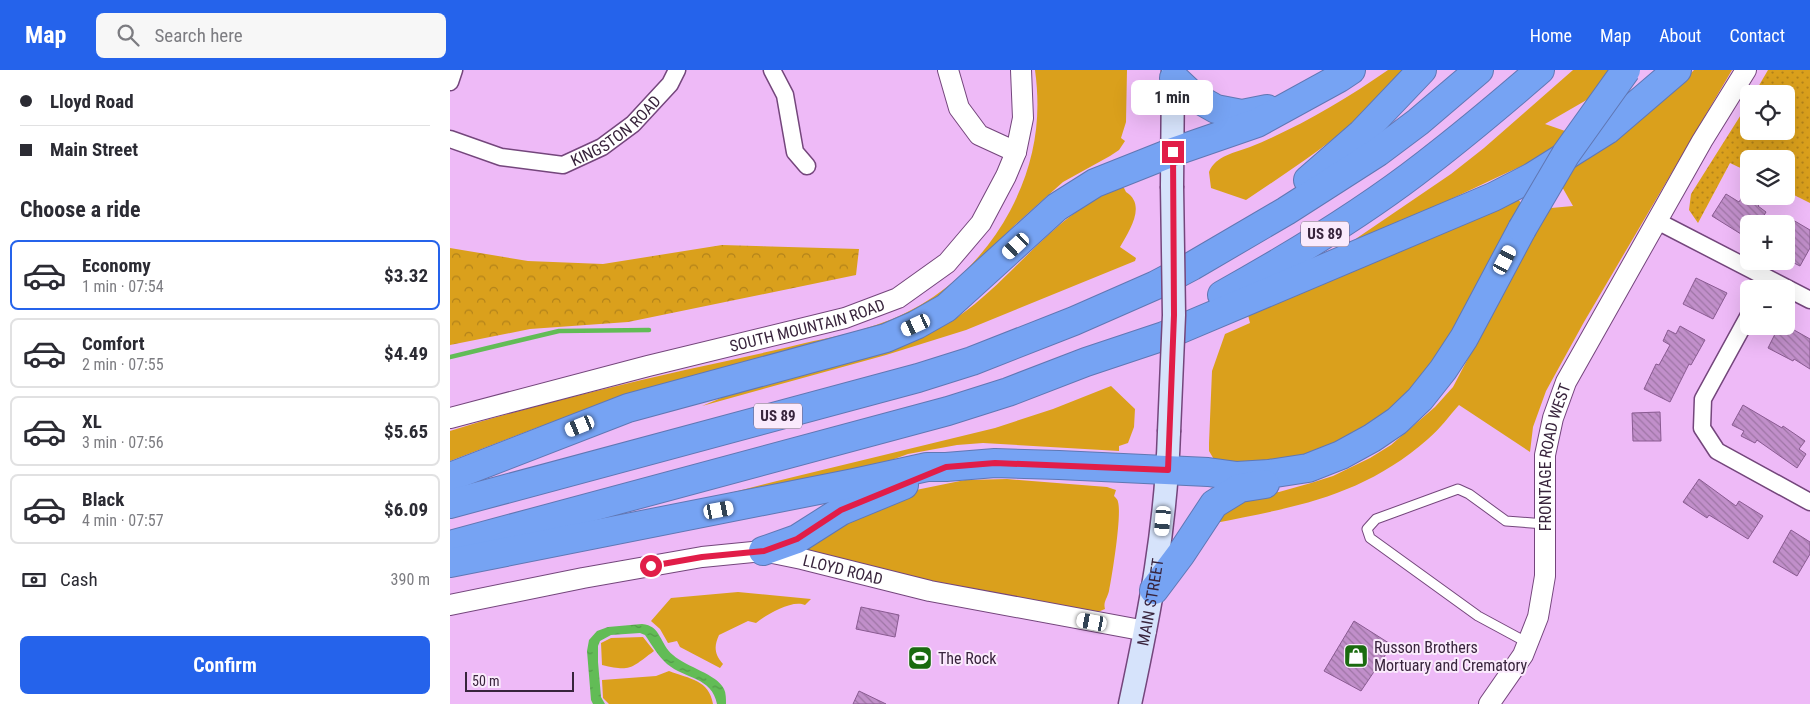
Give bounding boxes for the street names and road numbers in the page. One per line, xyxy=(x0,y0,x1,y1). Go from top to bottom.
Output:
street label: KINGSTON ROAD xyxy=(568,92,665,170)
road number: US 89 xyxy=(1301,222,1349,246)
street label: SOUTH MOUNTAIN ROAD xyxy=(728,295,887,356)
street label: FRONTAGE ROAD WEST xyxy=(1536,381,1575,531)
road number: US 89 xyxy=(754,404,802,428)
street label: LLOYD ROAD xyxy=(801,551,885,589)
street label: MAIN STREET xyxy=(1133,557,1167,647)

